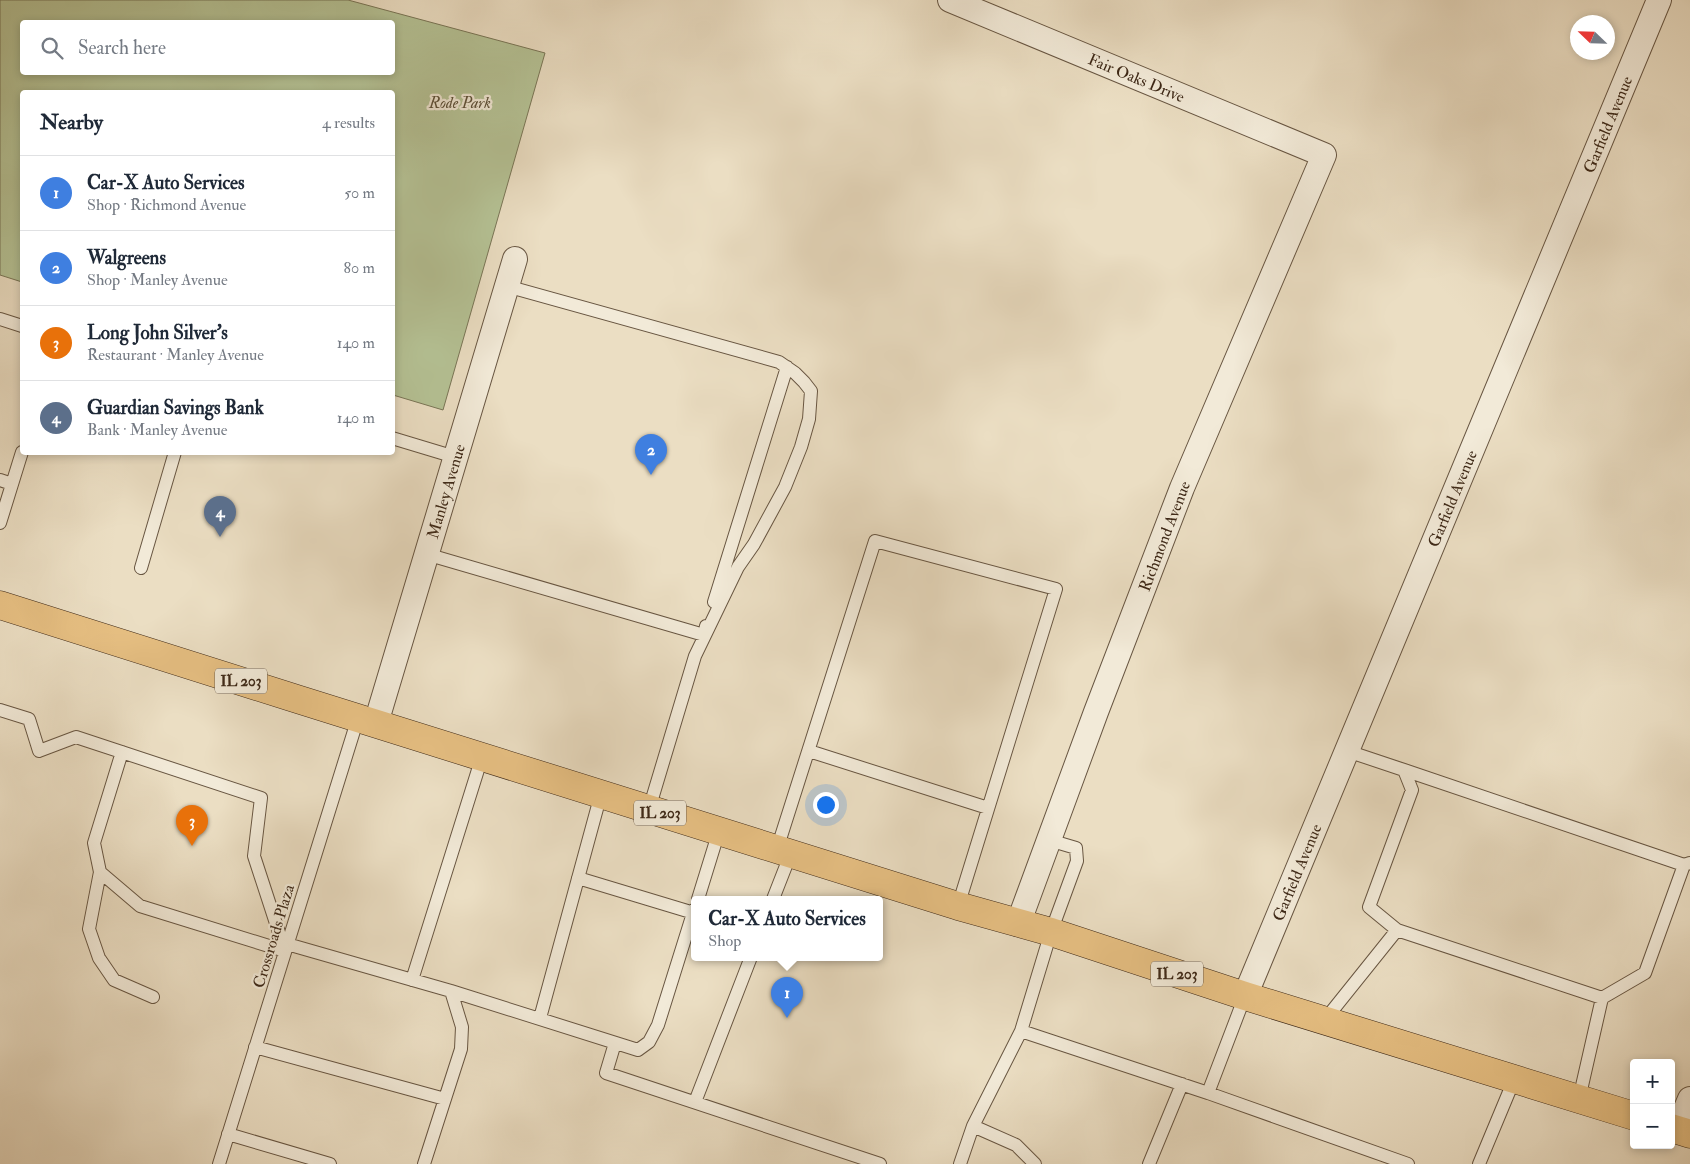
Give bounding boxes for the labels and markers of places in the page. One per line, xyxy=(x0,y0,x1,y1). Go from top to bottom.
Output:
pin: 2 xyxy=(635,434,667,475)
pin: 4 xyxy=(204,496,236,537)
pin: 3 xyxy=(176,805,208,846)
pin: 1 xyxy=(771,977,803,1018)

